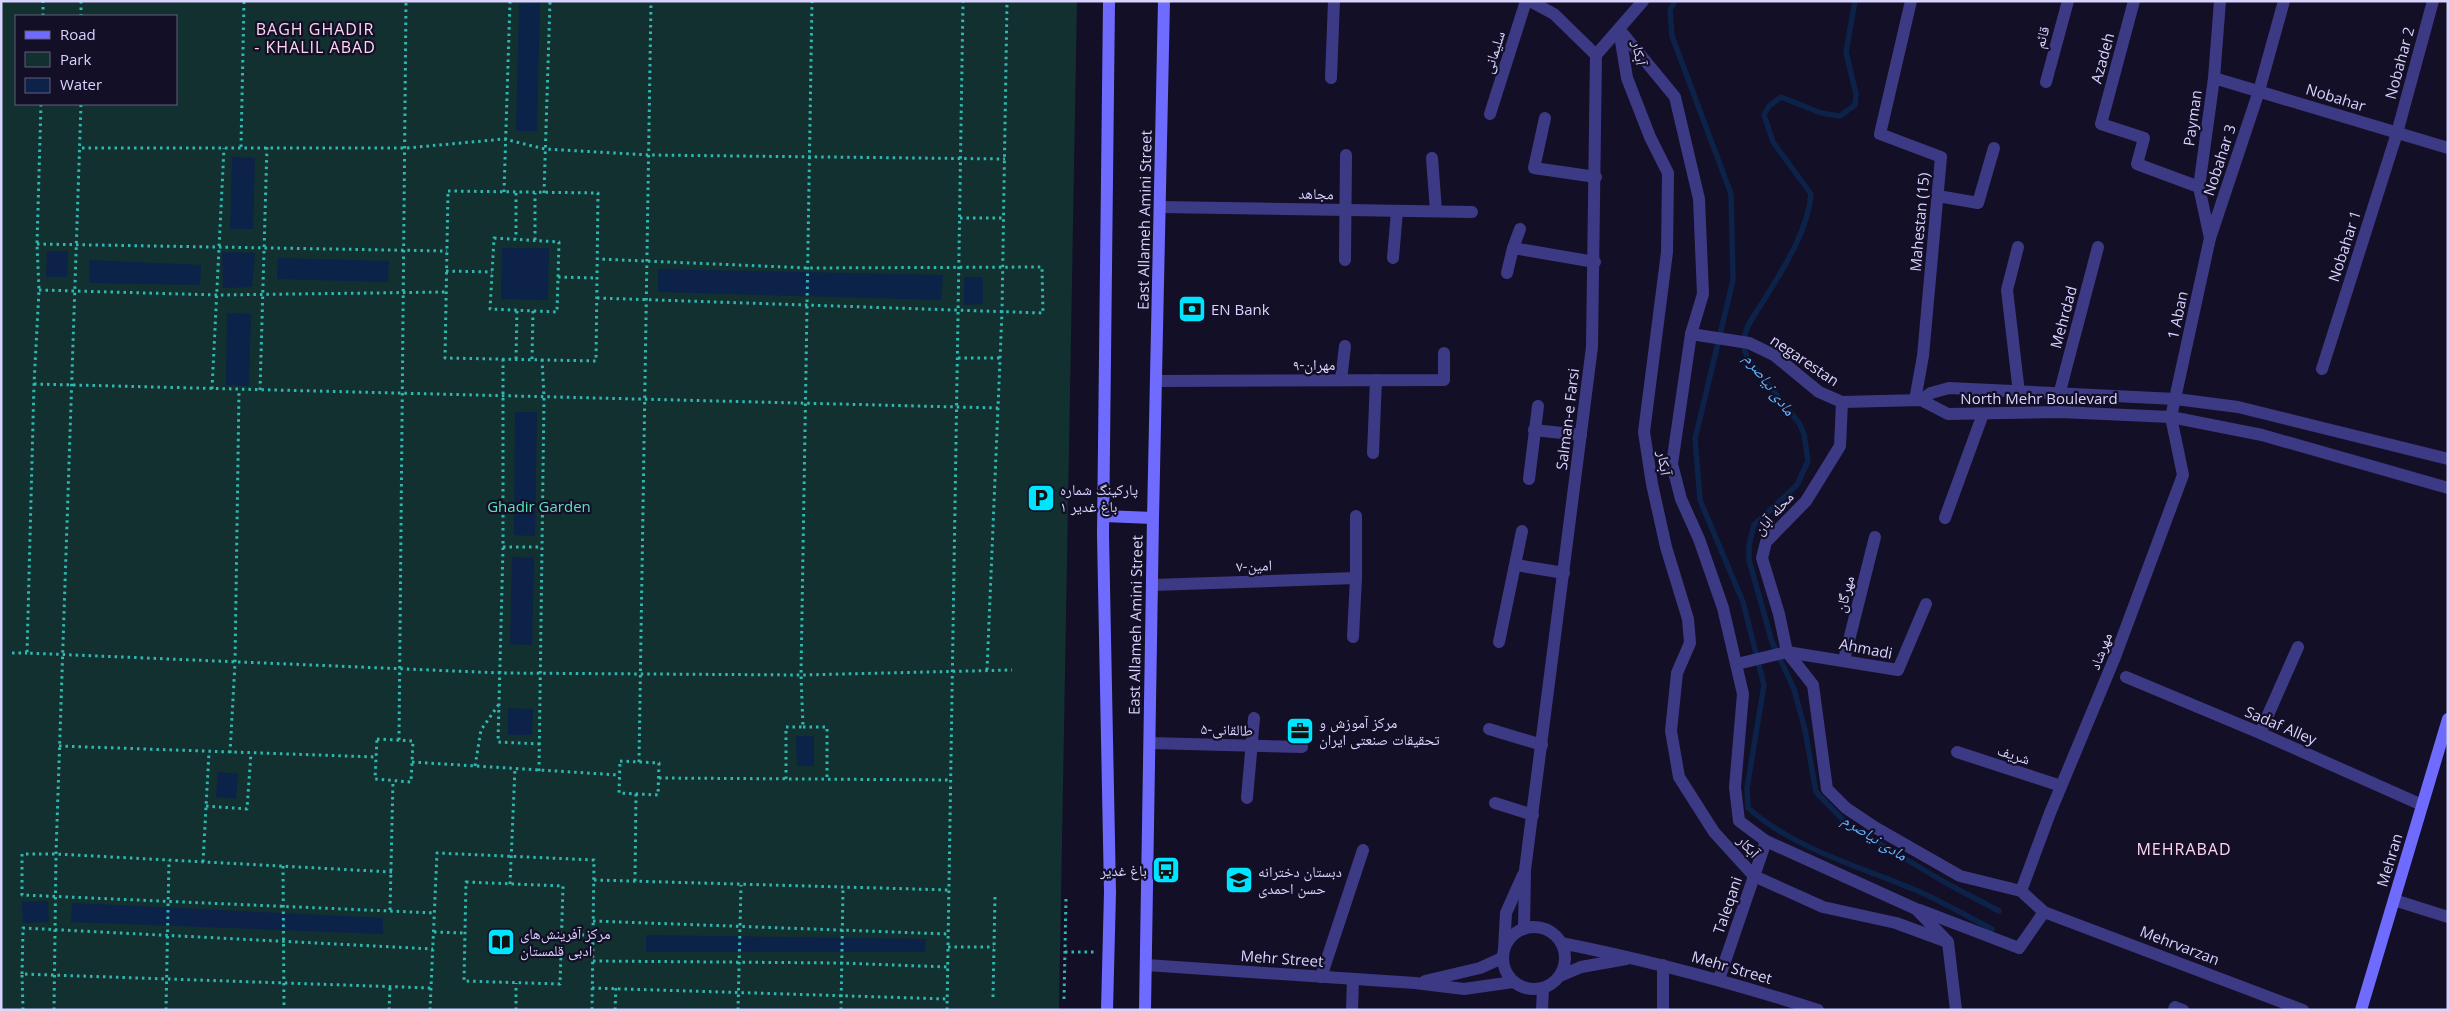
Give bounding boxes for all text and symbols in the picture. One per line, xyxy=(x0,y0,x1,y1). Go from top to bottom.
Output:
legend xyxy=(15,15,178,105)
district label: BAGH GHADIR - KHALIL ABAD xyxy=(254,18,376,58)
text: Road xyxy=(60,24,96,44)
street label: قائم xyxy=(2028,24,2055,51)
street label: Nobahar 2 xyxy=(2380,25,2418,101)
street label: سلیمانی xyxy=(1477,28,1510,76)
street label: Azadeh xyxy=(2086,30,2118,86)
street label: آبکار xyxy=(1628,39,1652,68)
text: Park xyxy=(60,49,91,69)
text: Water xyxy=(60,74,102,94)
street label: Nobahar xyxy=(2304,78,2368,116)
street label: Payman xyxy=(2178,89,2206,147)
street label: Nobahar 3 xyxy=(2198,122,2240,198)
street label: East Allameh Amini Street xyxy=(1132,130,1156,310)
street label: Mahestan (15) xyxy=(1905,172,1933,272)
street label: مجاهد xyxy=(1298,183,1334,203)
street label: Nobahar 1 xyxy=(2323,208,2365,284)
street label: Mehrdad xyxy=(2045,284,2081,350)
street label: 1 Aban xyxy=(2162,289,2192,341)
bank icon: EN Bank xyxy=(1177,294,1207,324)
place label: EN Bank xyxy=(1211,299,1270,319)
street label: negarestan xyxy=(1767,330,1843,390)
water label: مادی نیاصرم xyxy=(1739,348,1801,420)
street label: ۹-مهران xyxy=(1293,354,1335,375)
street label: Salman-e Farsi xyxy=(1551,367,1583,471)
street label: North Mehr Boulevard xyxy=(1960,388,2118,408)
street label: آبکار xyxy=(1653,449,1677,478)
place label: پارکینگ شماره ۱ باغ غدیر xyxy=(1060,479,1138,517)
parking icon: پارکینگ شماره ۱ باغ غدیر xyxy=(1026,483,1056,513)
street label: محله آبان xyxy=(1749,487,1798,540)
park label: Ghadir Garden xyxy=(487,496,591,516)
street label: East Allameh Amini Street xyxy=(1123,535,1147,715)
street label: ۷-امین xyxy=(1236,554,1272,577)
street label: مهرگان xyxy=(1830,573,1859,615)
street label: مهرشاد xyxy=(2084,629,2116,673)
street label: Ahmadi xyxy=(1838,633,1894,663)
street label: Sadaf Alley xyxy=(2242,701,2320,749)
place label: مرکز آموزش و تحقیقات صنعتی ایران xyxy=(1319,712,1440,750)
office icon: مرکز آموزش و تحقیقات صنعتی ایران xyxy=(1285,716,1315,746)
street label: ۵-طالقانی xyxy=(1200,718,1254,741)
street label: شریف xyxy=(1995,739,2033,769)
water label: مادی نیاصرم xyxy=(1838,808,1912,866)
street label: آبکار xyxy=(1733,830,1765,863)
street label: Mehran xyxy=(2371,831,2407,889)
district label: MEHRABAD xyxy=(2136,838,2232,860)
bus stop icon: باغ غدیر xyxy=(1151,855,1181,885)
place label: باغ غدیر xyxy=(1099,860,1147,881)
place label: دبستان دخترانه حسن احمدی xyxy=(1258,861,1342,899)
school or university icon: دبستان دخترانه حسن احمدی xyxy=(1224,865,1254,895)
street label: Taleqani xyxy=(1708,874,1746,936)
street label: Mehrvarzan xyxy=(2137,921,2223,969)
place label: مرکز آفرینش‌های ادبی قلمستان xyxy=(520,923,611,961)
library icon: مرکز آفرینش‌های ادبی قلمستان xyxy=(486,927,516,957)
street label: Mehr Street xyxy=(1240,945,1324,971)
street label: Mehr Street xyxy=(1689,946,1775,988)

